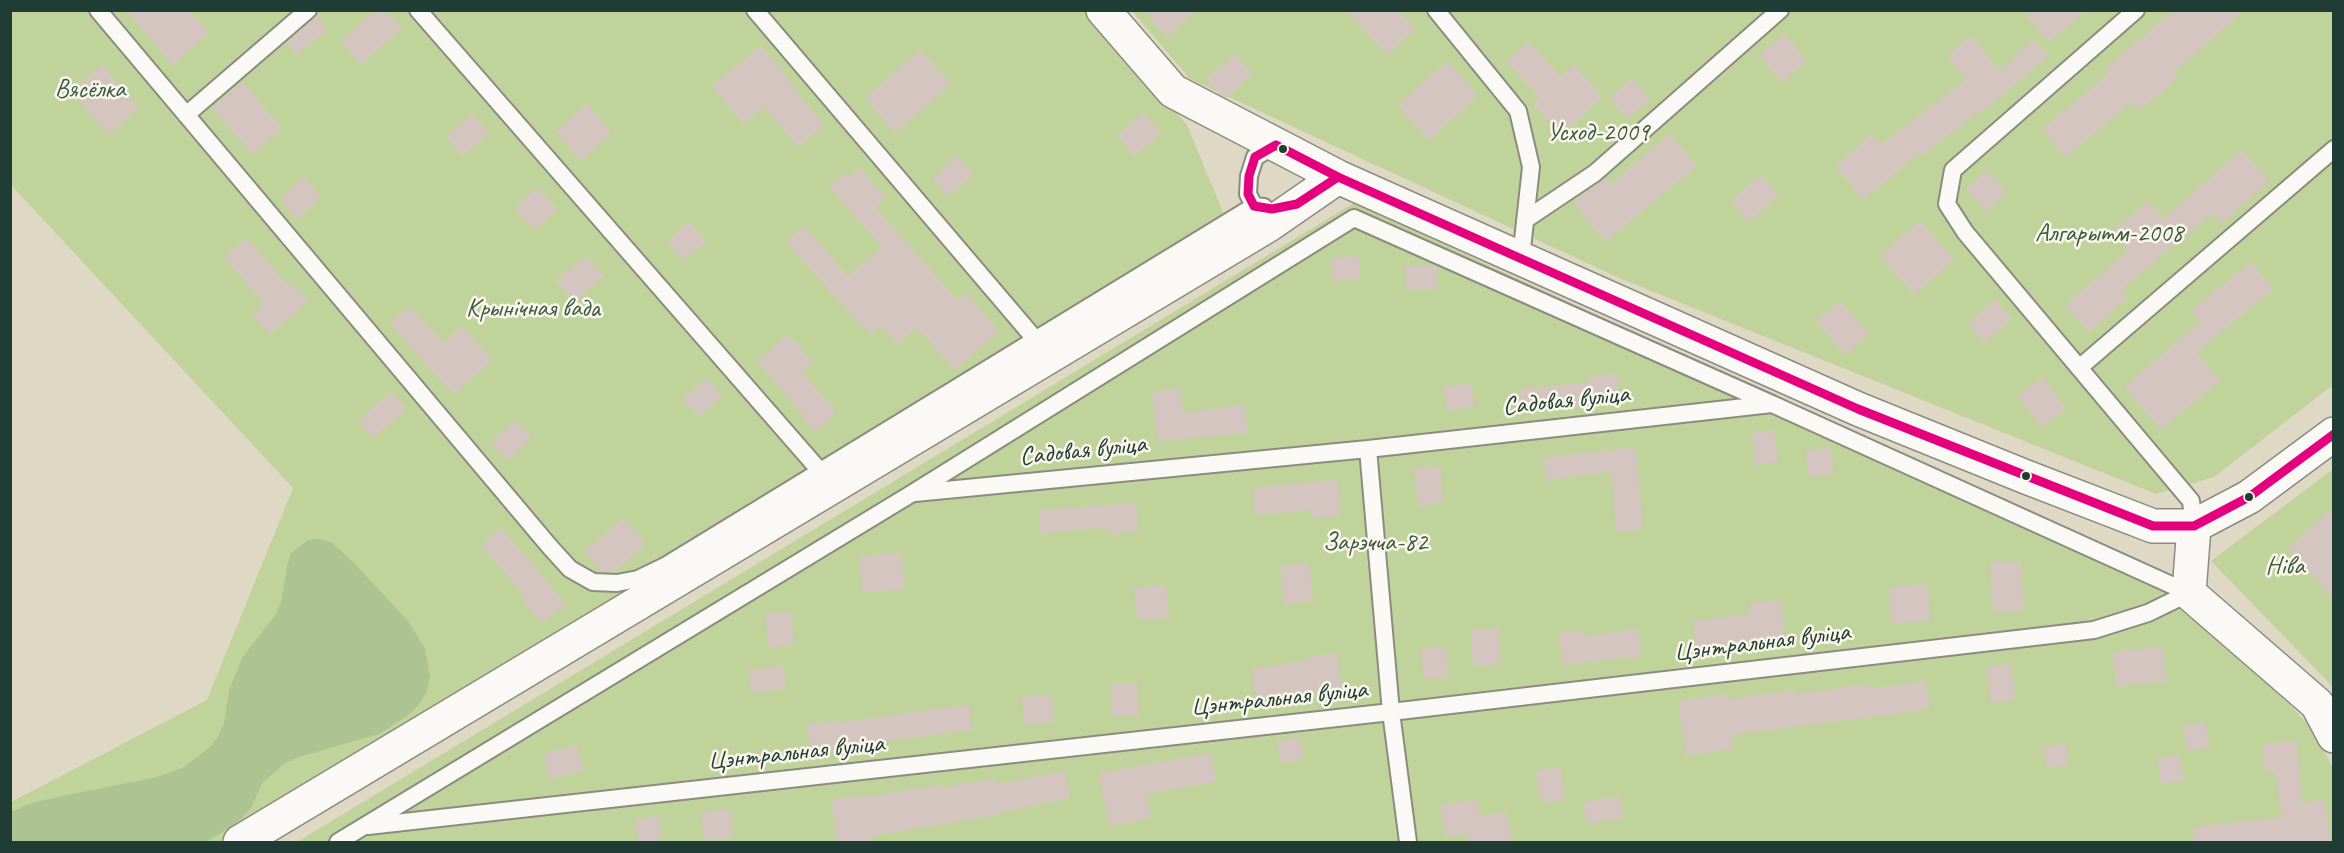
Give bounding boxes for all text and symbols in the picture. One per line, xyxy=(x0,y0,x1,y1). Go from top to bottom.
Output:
park label: Вясёлка xyxy=(55,74,125,106)
park label: Усход-2009 xyxy=(1547,117,1649,149)
unlabelled marker xyxy=(1277,143,1289,155)
park label: Алгарытм-2008 xyxy=(2035,218,2183,250)
park label: Крынічная вада xyxy=(466,293,600,325)
street label: Садовая вуліца xyxy=(1501,379,1631,423)
street label: Садовая вуліца xyxy=(1018,429,1148,473)
unlabelled marker xyxy=(2020,470,2032,482)
unlabelled marker xyxy=(2243,491,2255,503)
park label: Зарэчча-82 xyxy=(1323,527,1427,559)
park label: Ніва xyxy=(2266,551,2304,583)
street label: Цэнтральная вуліца xyxy=(1672,617,1852,669)
street label: Цэнтральная вуліца xyxy=(1189,674,1369,724)
street label: Цэнтральная вуліца xyxy=(706,728,886,778)

